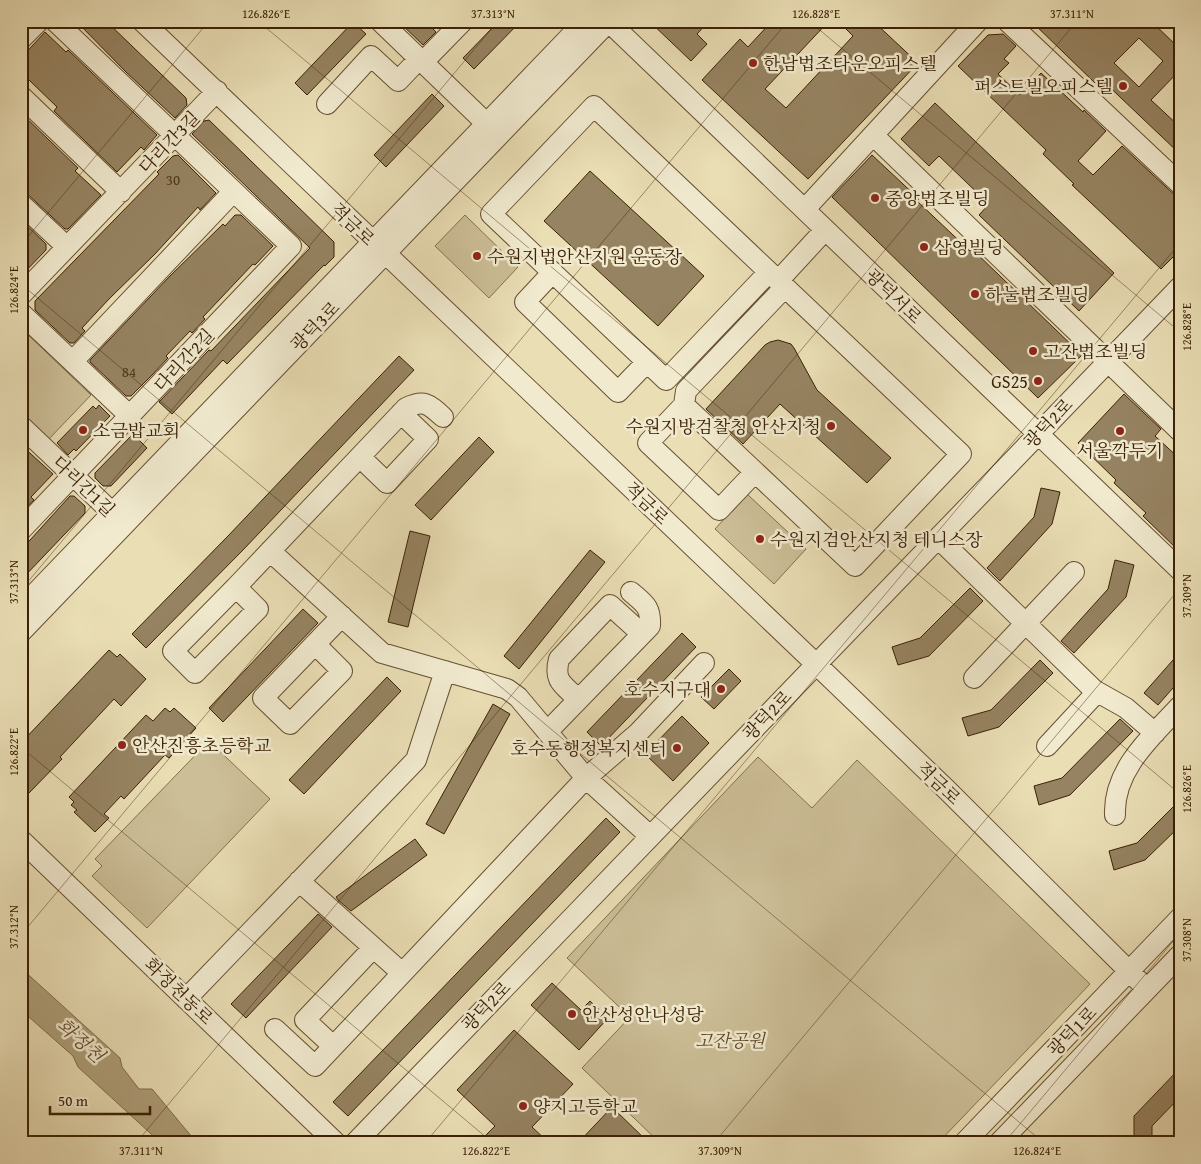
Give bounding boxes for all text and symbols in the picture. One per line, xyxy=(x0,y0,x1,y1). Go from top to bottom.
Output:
text: 126.826°E xyxy=(242,5,290,22)
text: 37.313°N xyxy=(471,5,515,22)
text: 126.828°E xyxy=(792,5,840,22)
text: 37.311°N xyxy=(1050,5,1094,22)
place label: 한남법조타운오피스텔 xyxy=(763,50,937,77)
marker: 한남법조타운오피스텔 xyxy=(747,57,759,69)
place label: 퍼스트빌오피스텔 xyxy=(974,73,1113,100)
marker: 퍼스트빌오피스텔 xyxy=(1117,80,1129,92)
street label: 다리간3길 xyxy=(132,104,206,180)
house number: 30 xyxy=(166,169,180,190)
place label: 중앙법조빌딩 xyxy=(885,185,989,212)
marker: 중앙법조빌딩 xyxy=(869,192,881,204)
street label: 적금로 xyxy=(325,196,381,252)
place label: 삼영빌딩 xyxy=(934,234,1004,261)
marker: 삼영빌딩 xyxy=(918,241,930,253)
place label: 수원지법안산지원 운동장 xyxy=(487,243,683,270)
marker: 수원지법안산지원 운동장 xyxy=(471,250,483,262)
street label: 광덕서로 xyxy=(860,262,928,330)
text: 126.824°E xyxy=(5,266,22,314)
place label: 하눌법조빌딩 xyxy=(985,281,1089,308)
marker: 하눌법조빌딩 xyxy=(969,288,981,300)
street label: 광덕3로 xyxy=(284,295,346,357)
text: 126.828°E xyxy=(1178,303,1195,351)
street label: 다리간2길 xyxy=(147,322,221,398)
place label: 고잔법조빌딩 xyxy=(1043,338,1147,365)
marker: 고잔법조빌딩 xyxy=(1027,345,1039,357)
house number: 84 xyxy=(122,361,136,382)
place label: GS25 xyxy=(991,368,1028,395)
marker: GS25 xyxy=(1032,375,1044,387)
street label: 광덕2로 xyxy=(1017,392,1079,454)
place label: 수원지방검찰청 안산지청 xyxy=(626,413,821,440)
place label: 소금밥교회 xyxy=(93,417,180,444)
marker: 수원지방검찰청 안산지청 xyxy=(825,420,837,432)
marker: 소금밥교회 xyxy=(77,424,89,436)
marker: 서울깍두기 xyxy=(1114,425,1126,437)
place label: 서울깍두기 xyxy=(1077,437,1163,464)
street label: 다리간1길 xyxy=(46,449,122,523)
street label: 적금로 xyxy=(619,475,675,531)
place label: 수원지검안산지청 테니스장 xyxy=(770,526,983,553)
marker: 수원지검안산지청 테니스장 xyxy=(754,533,766,545)
text: 37.313°N xyxy=(5,560,22,604)
text: 37.309°N xyxy=(1178,574,1195,618)
place label: 호수지구대 xyxy=(624,676,711,703)
marker: 호수지구대 xyxy=(715,683,727,695)
street label: 광덕2로 xyxy=(736,684,798,746)
text: 126.822°E xyxy=(5,728,22,776)
place label: 안산진흥초등학교 xyxy=(132,732,272,759)
place label: 호수동행정복지센터 xyxy=(511,735,667,762)
marker: 안산진흥초등학교 xyxy=(116,739,128,751)
marker: 호수동행정복지센터 xyxy=(671,742,683,754)
street label: 적금로 xyxy=(911,755,967,811)
text: 126.826°E xyxy=(1178,765,1195,813)
text: 37.312°N xyxy=(5,905,22,949)
text: 37.308°N xyxy=(1178,918,1195,962)
street label: 화정천동로 xyxy=(138,951,220,1031)
street label: 광덕2로 xyxy=(455,975,517,1037)
street label: 광덕1로 xyxy=(1041,1000,1103,1062)
place label: 안산성안나성당 xyxy=(582,1001,704,1028)
marker: 안산성안나성당 xyxy=(566,1008,578,1020)
water label: 화정천 xyxy=(51,1011,112,1070)
park label: 고잔공원 xyxy=(695,1027,766,1054)
scale bar xyxy=(50,1084,150,1116)
text: 50 m xyxy=(58,1090,89,1111)
place label: 양지고등학교 xyxy=(533,1093,638,1120)
marker: 양지고등학교 xyxy=(517,1100,529,1112)
text: 37.311°N xyxy=(119,1142,163,1159)
text: 126.822°E xyxy=(462,1142,510,1159)
text: 37.309°N xyxy=(698,1142,742,1159)
text: 126.824°E xyxy=(1013,1142,1061,1159)

